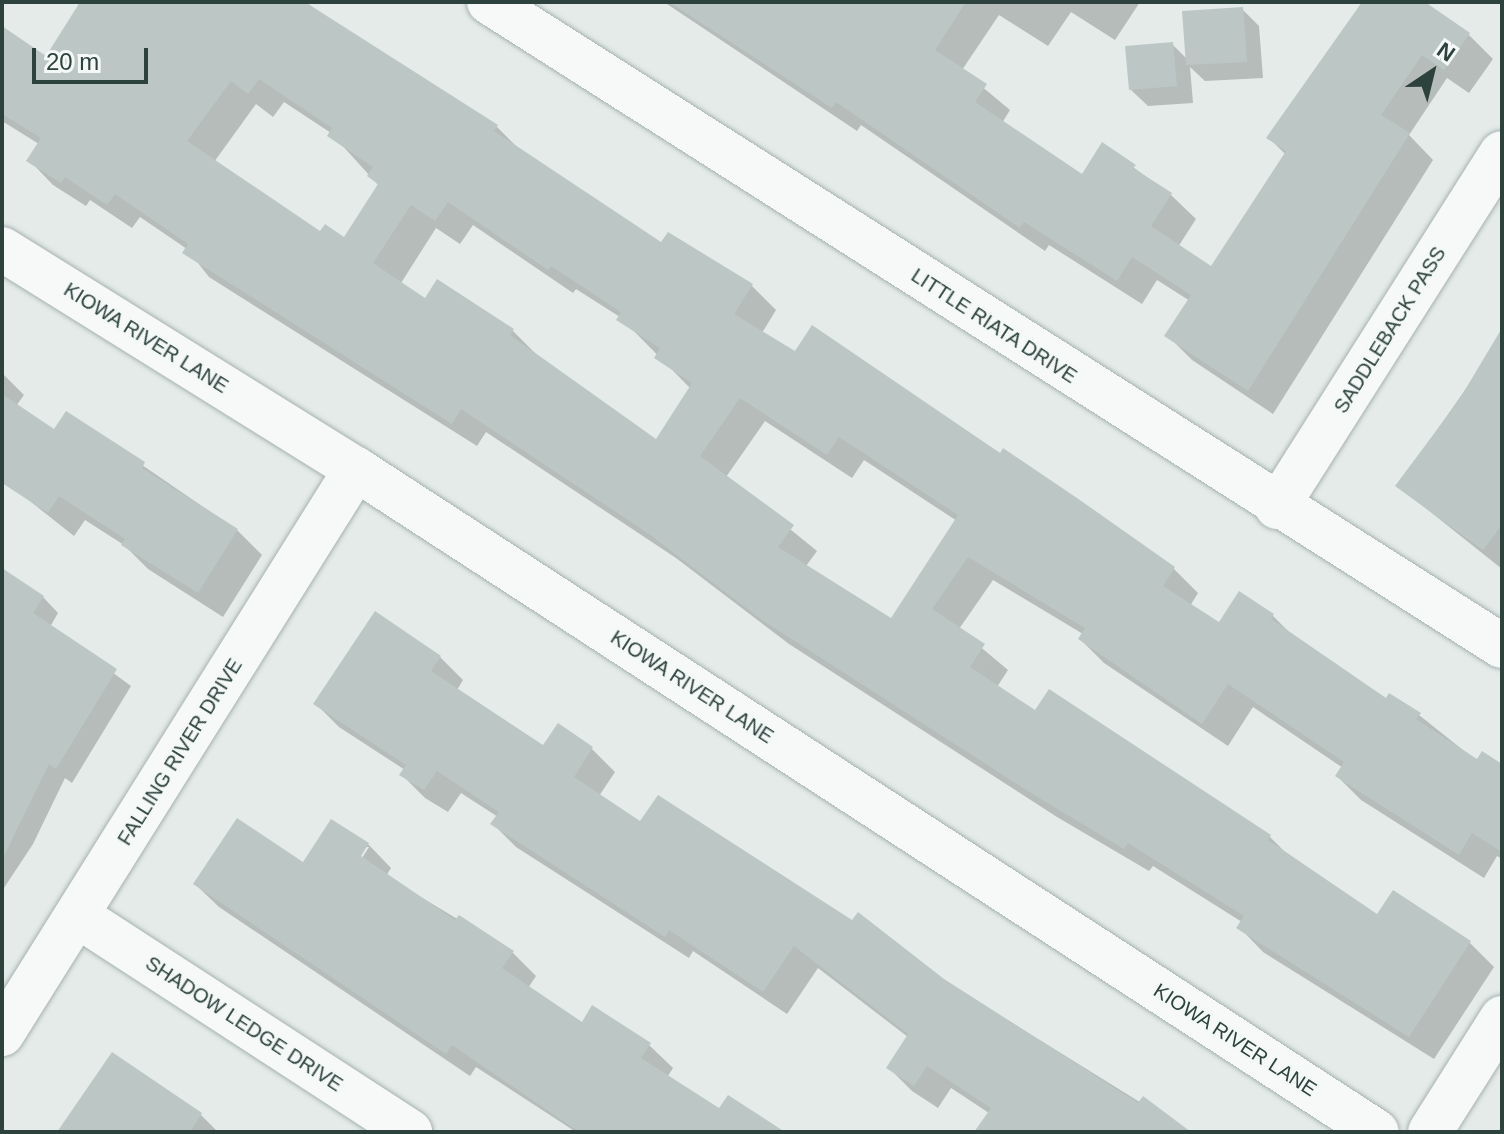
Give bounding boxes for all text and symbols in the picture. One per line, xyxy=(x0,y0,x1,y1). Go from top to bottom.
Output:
scale bar xyxy=(36,32,152,82)
north arrow xyxy=(1392,32,1472,112)
text: N xyxy=(1432,37,1460,67)
text: 20 m xyxy=(46,48,99,75)
street label: SADDLEBACK PASS xyxy=(1329,242,1451,418)
street label: LITTLE RIATA DRIVE xyxy=(906,263,1082,389)
street label: KIOWA RIVER LANE xyxy=(59,277,233,399)
street label: KIOWA RIVER LANE xyxy=(606,625,778,749)
street label: FALLING RIVER DRIVE xyxy=(113,654,247,850)
street label: SHADOW LEDGE DRIVE xyxy=(141,951,347,1097)
street label: KIOWA RIVER LANE xyxy=(1149,978,1321,1102)

